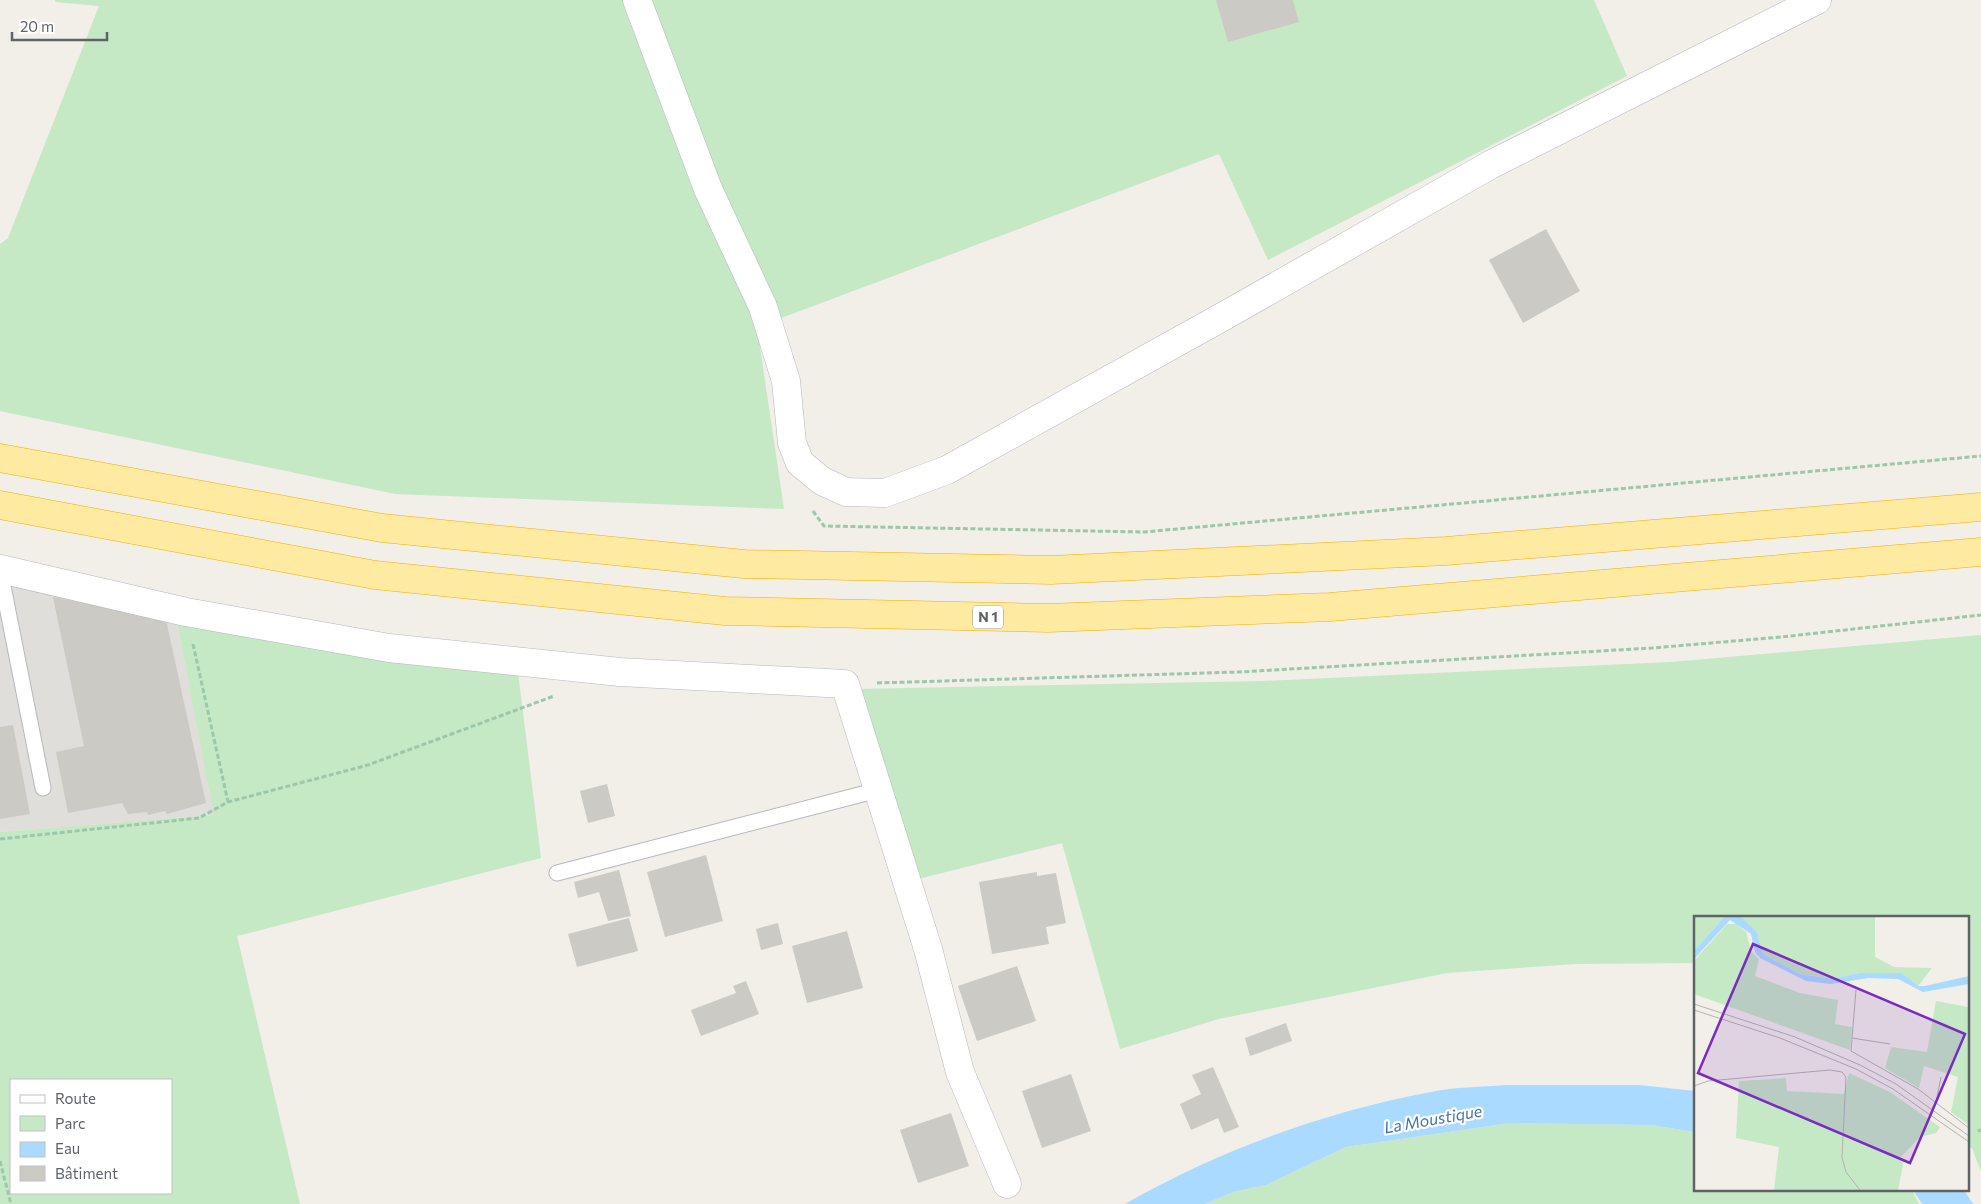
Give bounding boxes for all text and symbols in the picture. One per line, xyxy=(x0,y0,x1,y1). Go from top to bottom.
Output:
scale bar xyxy=(12,10,108,42)
text: 20 m xyxy=(20,17,54,35)
road number: N 1 xyxy=(973,606,1003,628)
inset map xyxy=(1694,916,1968,1192)
legend xyxy=(10,1079,172,1194)
text: Route xyxy=(55,1089,96,1107)
water label: La Moustique xyxy=(1383,1100,1484,1136)
text: Parc xyxy=(55,1114,85,1132)
text: Eau xyxy=(55,1139,80,1157)
text: Bâtiment xyxy=(55,1164,118,1182)

